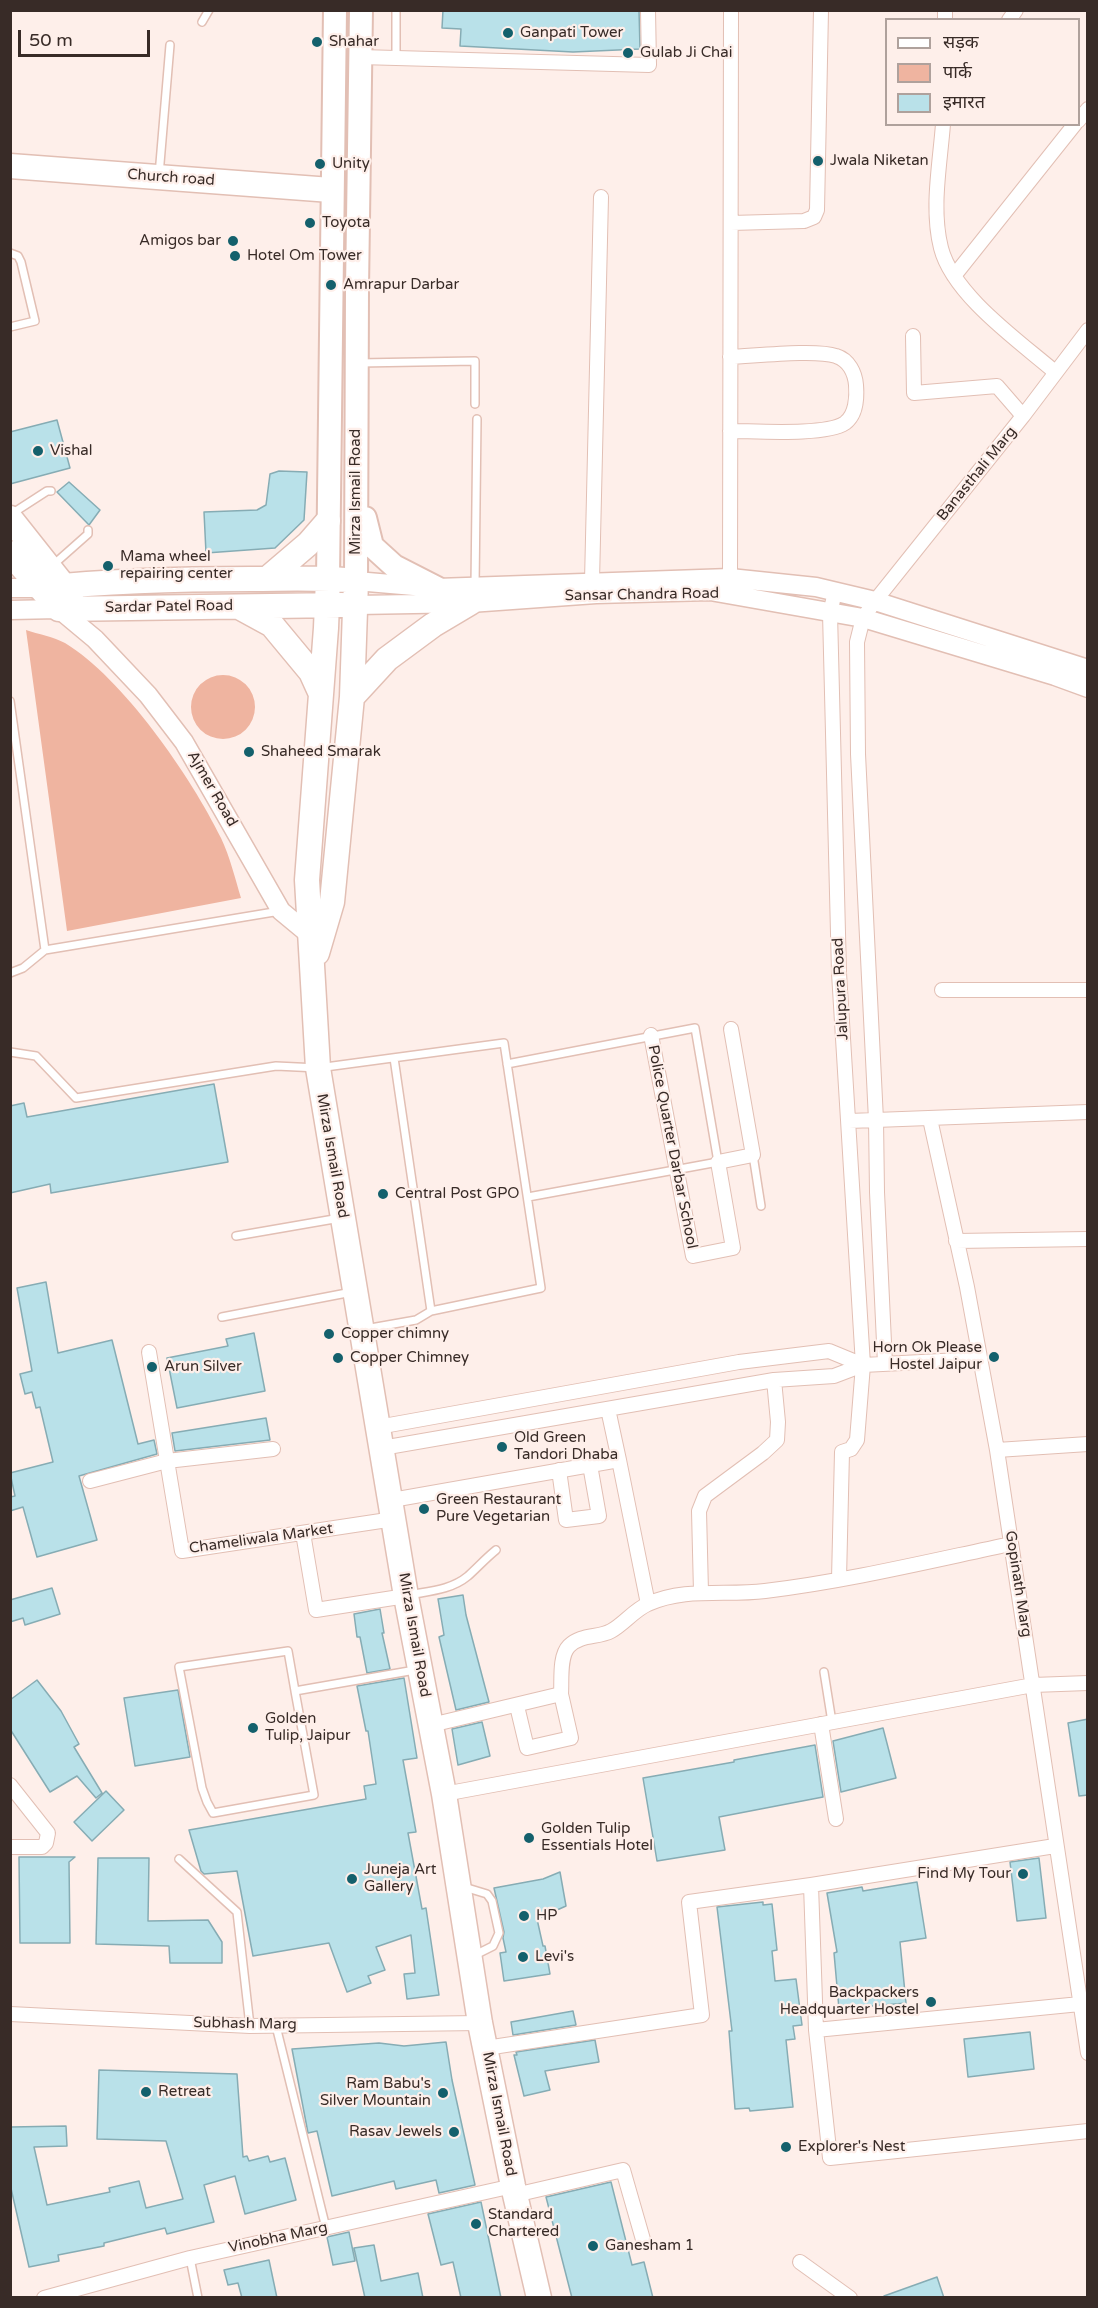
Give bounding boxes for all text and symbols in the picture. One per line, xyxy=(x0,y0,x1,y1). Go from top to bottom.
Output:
scale bar xyxy=(21,18,153,56)
legend xyxy=(885,18,1080,126)
place label: Ganpati Tower xyxy=(520,24,623,42)
marker: Ganpati Tower xyxy=(501,26,515,40)
text: 50 m xyxy=(29,29,73,51)
text: सड़क xyxy=(943,31,979,53)
place label: Shahar xyxy=(329,33,379,51)
marker: Shahar xyxy=(310,35,324,49)
place label: Gulab Ji Chai xyxy=(640,44,732,62)
marker: Gulab Ji Chai xyxy=(621,46,635,60)
text: पार्क xyxy=(943,61,972,83)
text: इमारत xyxy=(943,91,985,113)
place label: Jwala Niketan xyxy=(830,152,929,170)
marker: Jwala Niketan xyxy=(811,154,825,168)
place label: Unity xyxy=(332,155,370,173)
marker: Unity xyxy=(313,157,327,171)
street label: Church road xyxy=(127,166,215,190)
place label: Toyota xyxy=(322,214,370,232)
marker: Toyota xyxy=(303,216,317,230)
place label: Amigos bar xyxy=(139,232,221,250)
marker: Amigos bar xyxy=(226,234,240,248)
place label: Hotel Om Tower xyxy=(247,247,362,265)
marker: Hotel Om Tower xyxy=(228,249,242,263)
place label: Amrapur Darbar xyxy=(343,276,459,294)
marker: Amrapur Darbar xyxy=(324,278,338,292)
street label: Banasthali Marg xyxy=(933,423,1021,525)
street label: Mirza Ismail Road xyxy=(347,429,365,555)
place label: Vishal xyxy=(50,442,92,460)
marker: Vishal xyxy=(31,444,45,458)
place label: Mama wheel repairing center xyxy=(120,548,233,583)
marker: Mama wheel repairing center xyxy=(101,559,115,573)
street label: Sansar Chandra Road xyxy=(565,585,719,605)
street label: Sardar Patel Road xyxy=(105,597,233,617)
place label: Shaheed Smarak xyxy=(261,743,381,761)
marker: Shaheed Smarak xyxy=(242,745,256,759)
street label: Ajmer Road xyxy=(183,748,241,830)
street label: Jalupura Road xyxy=(829,937,853,1041)
street label: Police Quarter Darbar School xyxy=(643,1044,701,1250)
street label: Mirza Ismail Road xyxy=(312,1092,352,1220)
place label: Central Post GPO xyxy=(395,1185,520,1203)
marker: Central Post GPO xyxy=(376,1187,390,1201)
place label: Copper chimny xyxy=(341,1325,449,1343)
marker: Copper chimny xyxy=(322,1327,336,1341)
place label: Horn Ok Please Hostel Jaipur xyxy=(873,1339,982,1374)
place label: Copper Chimney xyxy=(350,1349,469,1367)
marker: Horn Ok Please Hostel Jaipur xyxy=(987,1350,1001,1364)
marker: Copper Chimney xyxy=(331,1351,345,1365)
place label: Arun Silver xyxy=(164,1358,242,1376)
marker: Arun Silver xyxy=(145,1360,159,1374)
place label: Old Green Tandori Dhaba xyxy=(514,1429,618,1464)
marker: Old Green Tandori Dhaba xyxy=(495,1440,509,1454)
place label: Green Restaurant Pure Vegetarian xyxy=(436,1491,561,1526)
marker: Green Restaurant Pure Vegetarian xyxy=(417,1502,431,1516)
street label: Chameliwala Market xyxy=(188,1520,334,1558)
street label: Gopinath Marg xyxy=(1001,1529,1035,1639)
street label: Mirza Ismail Road xyxy=(394,1571,434,1699)
place label: Golden Tulip, Jaipur xyxy=(265,1710,350,1745)
marker: Golden Tulip, Jaipur xyxy=(246,1721,260,1735)
place label: Golden Tulip Essentials Hotel xyxy=(541,1820,653,1855)
marker: Golden Tulip Essentials Hotel xyxy=(522,1831,536,1845)
place label: Juneja Art Gallery xyxy=(364,1861,436,1896)
place label: Find My Tour xyxy=(917,1865,1011,1883)
marker: Find My Tour xyxy=(1016,1867,1030,1881)
marker: Juneja Art Gallery xyxy=(345,1872,359,1886)
place label: HP xyxy=(536,1907,557,1925)
marker: HP xyxy=(517,1909,531,1923)
place label: Levi's xyxy=(535,1948,574,1966)
marker: Levi's xyxy=(516,1950,530,1964)
place label: Backpackers Headquarter Hostel xyxy=(780,1984,919,2019)
marker: Backpackers Headquarter Hostel xyxy=(924,1995,938,2009)
street label: Subhash Marg xyxy=(193,2014,297,2034)
street label: Mirza Ismail Road xyxy=(478,2050,520,2178)
place label: Ram Babu's Silver Mountain xyxy=(320,2075,431,2110)
place label: Retreat xyxy=(158,2083,211,2101)
marker: Retreat xyxy=(139,2085,153,2099)
marker: Ram Babu's Silver Mountain xyxy=(436,2086,450,2100)
place label: Rasav Jewels xyxy=(349,2123,442,2141)
marker: Rasav Jewels xyxy=(447,2125,461,2139)
place label: Explorer's Nest xyxy=(798,2138,905,2156)
marker: Explorer's Nest xyxy=(779,2140,793,2154)
place label: Standard Chartered xyxy=(488,2206,559,2241)
marker: Standard Chartered xyxy=(469,2217,483,2231)
street label: Vinobha Marg xyxy=(227,2219,329,2257)
place label: Ganesham 1 xyxy=(605,2237,694,2255)
marker: Ganesham 1 xyxy=(586,2239,600,2253)

